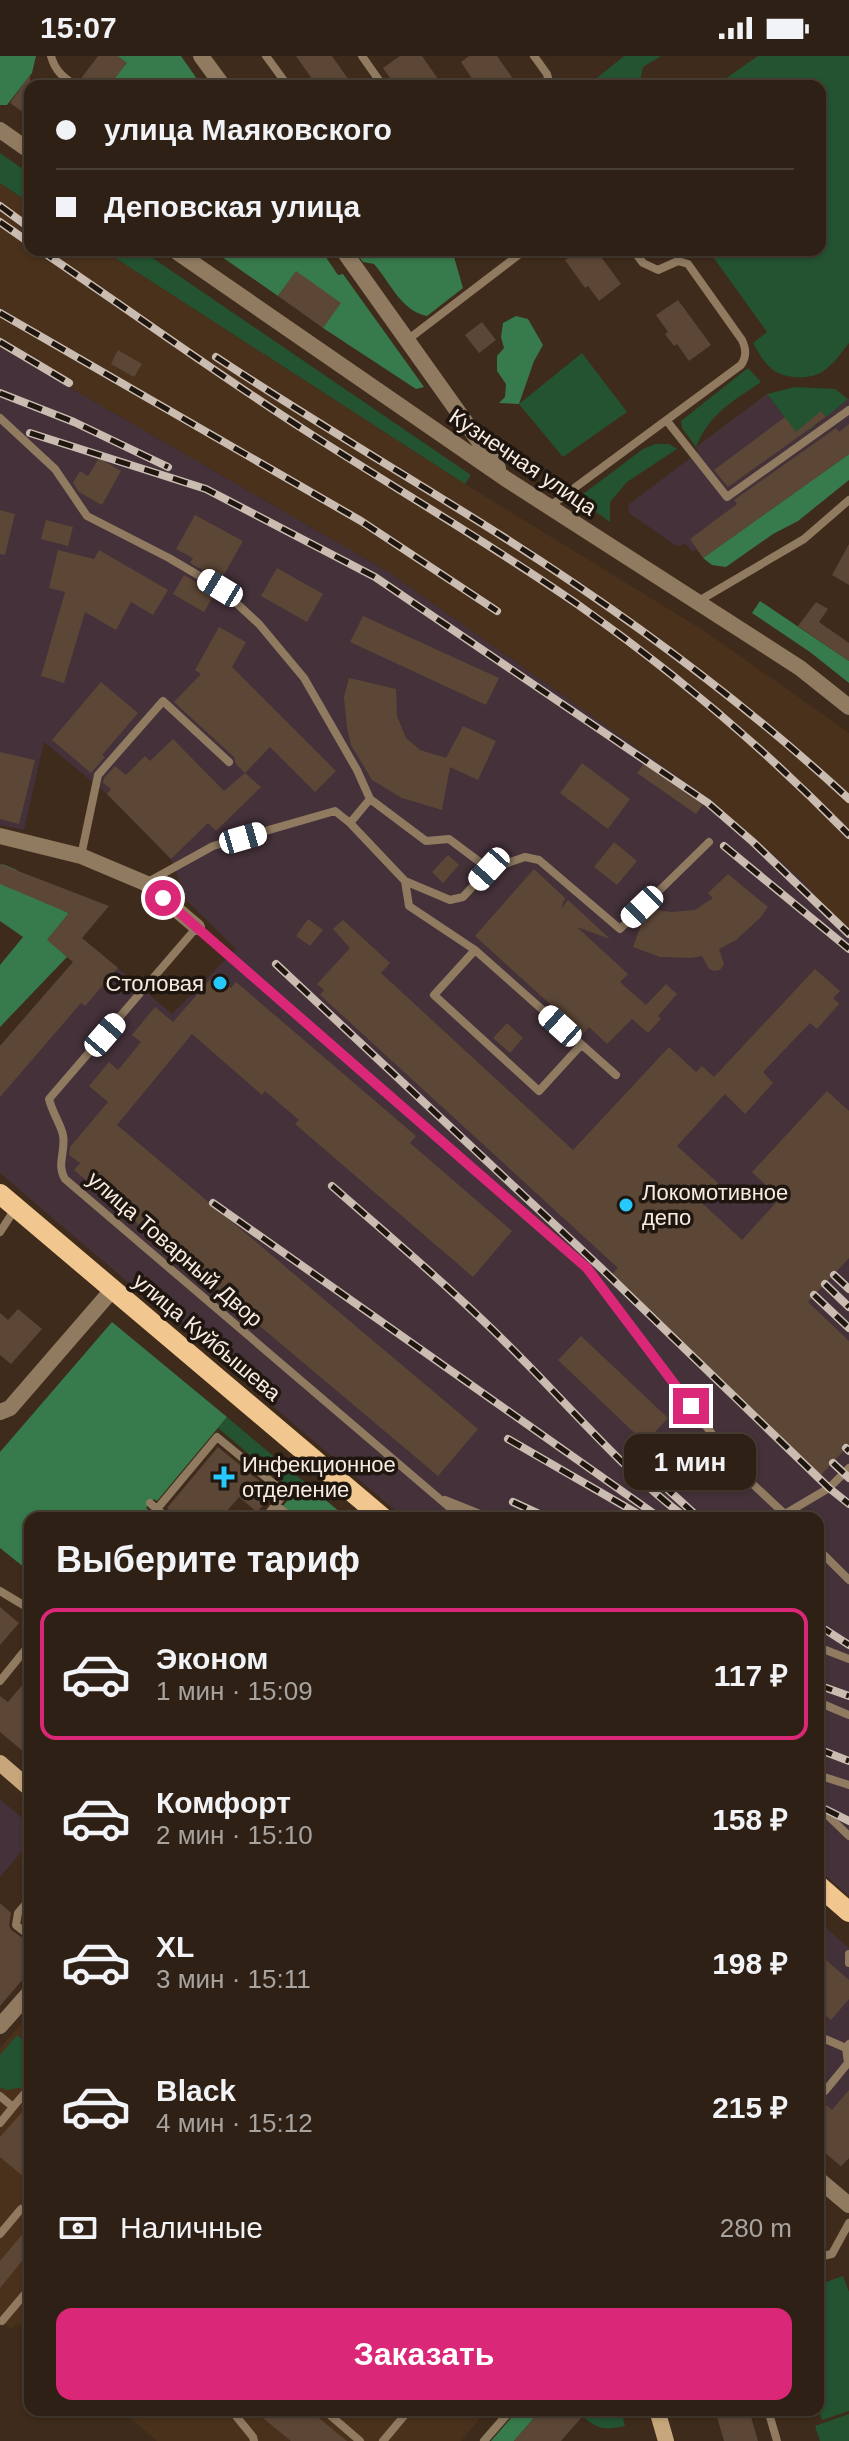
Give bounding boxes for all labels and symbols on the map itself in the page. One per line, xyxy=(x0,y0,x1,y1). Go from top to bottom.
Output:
street label: Кузнечная улица xyxy=(445,404,602,521)
car xyxy=(193,565,247,611)
car xyxy=(217,820,269,856)
car xyxy=(464,843,514,895)
route start xyxy=(145,880,181,916)
car xyxy=(616,882,668,932)
place label: Столовая xyxy=(106,971,204,996)
marker: Столовая xyxy=(211,974,229,992)
car xyxy=(534,1001,586,1051)
car xyxy=(80,1009,130,1061)
street label: улица Товарный Двор xyxy=(82,1166,268,1332)
place label: Локомотивное депо xyxy=(642,1180,788,1230)
marker: Локомотивное депо xyxy=(617,1196,635,1214)
street label: улица Куйбышева xyxy=(128,1268,286,1406)
route end xyxy=(673,1388,709,1424)
callout: 1 мин xyxy=(625,1434,757,1490)
place label: Инфекционное отделение xyxy=(242,1452,396,1502)
marker: Инфекционное отделение xyxy=(213,1466,235,1488)

